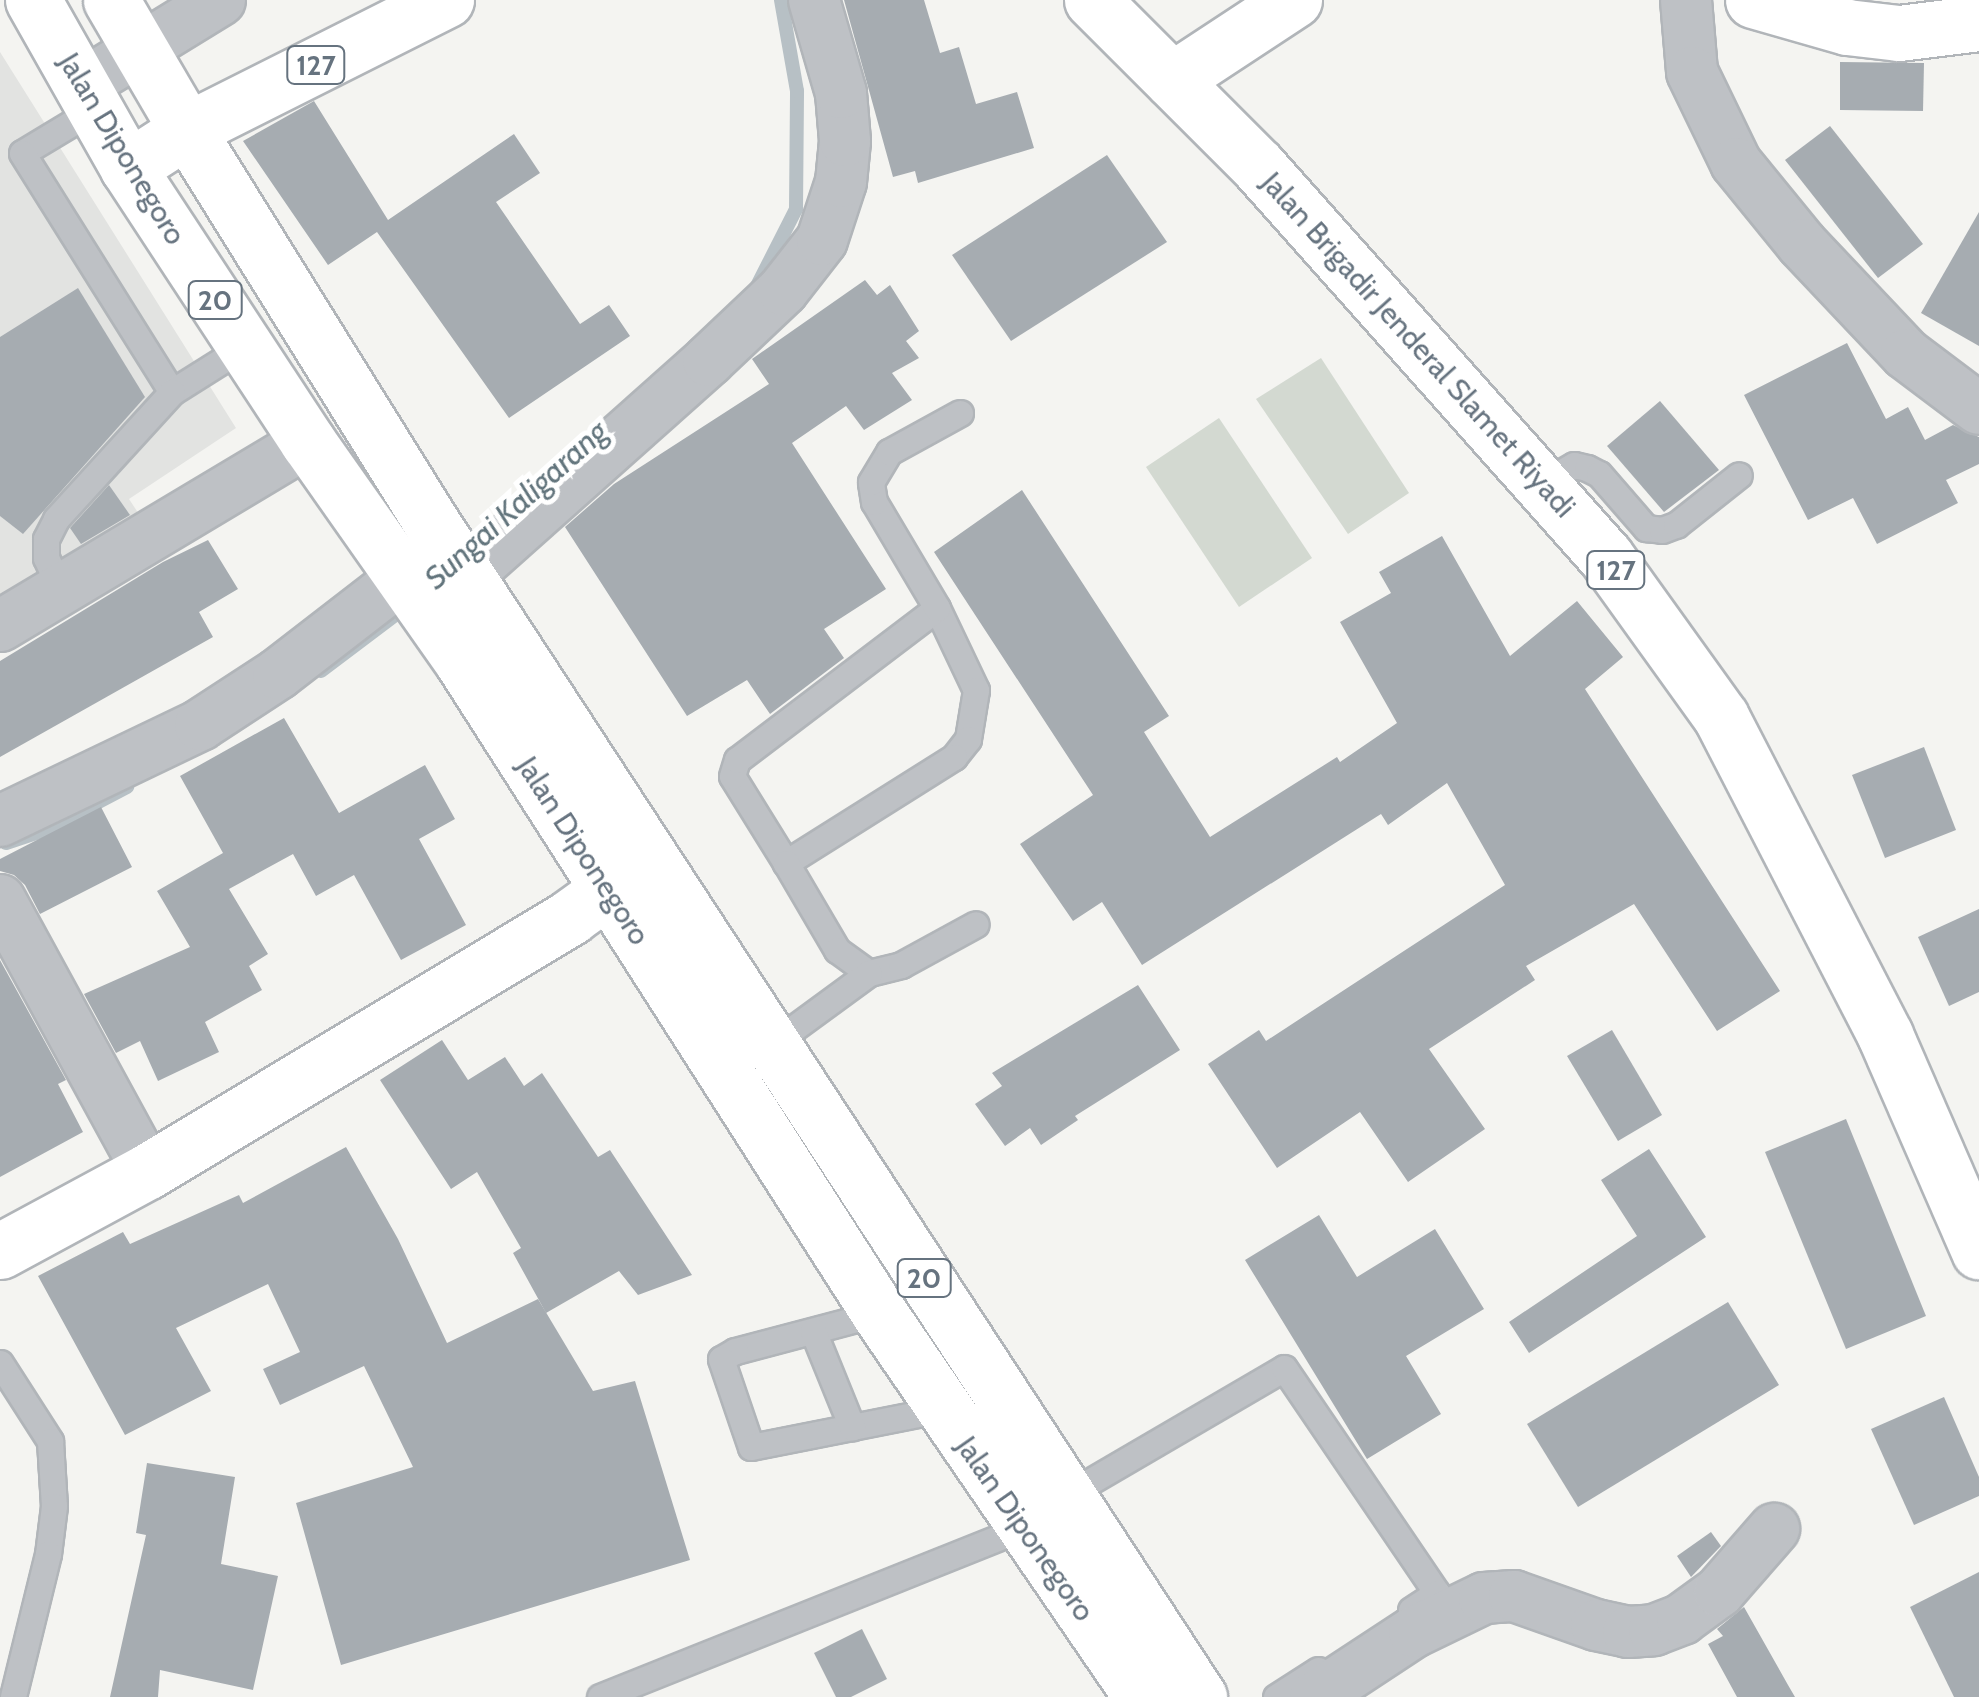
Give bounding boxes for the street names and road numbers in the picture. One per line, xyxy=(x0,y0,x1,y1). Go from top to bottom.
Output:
road number: 127 xyxy=(286,42,346,88)
street label: Jalan Diponegoro xyxy=(51,47,193,251)
street label: Jalan Brigadir Jenderal Slamet Riyadi xyxy=(1253,165,1583,525)
road number: 20 xyxy=(188,277,242,323)
road number: 127 xyxy=(1586,547,1646,593)
street label: Jalan Diponegoro xyxy=(509,750,657,952)
road number: 20 xyxy=(896,1255,952,1301)
street label: Jalan Diponegoro xyxy=(948,1430,1102,1628)

